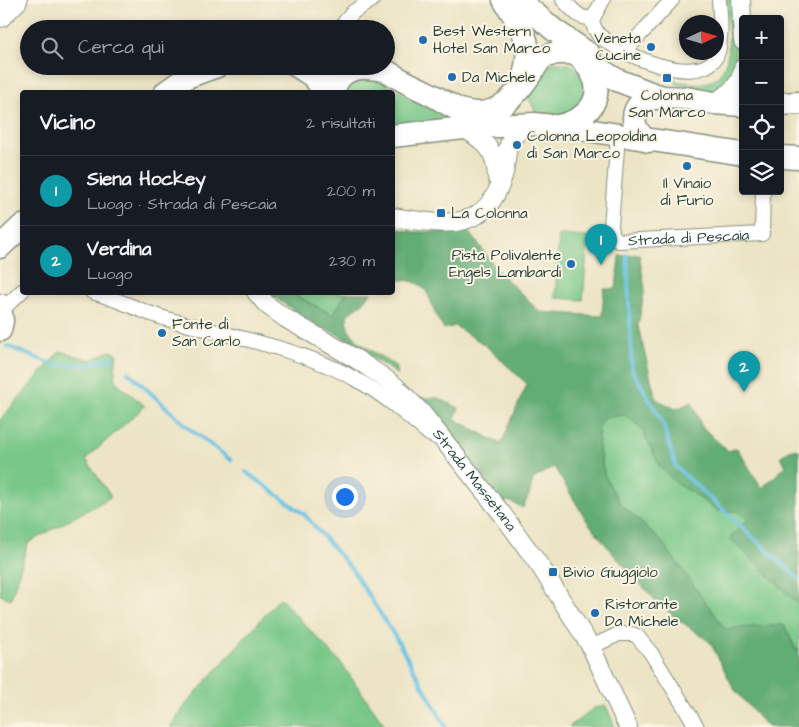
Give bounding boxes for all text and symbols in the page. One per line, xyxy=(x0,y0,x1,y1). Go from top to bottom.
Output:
north arrow xyxy=(679,15,724,60)
map controls xyxy=(739,15,784,195)
button: + xyxy=(739,15,784,60)
search box xyxy=(20,20,395,75)
place label: Best Western Hotel San Marco xyxy=(433,21,551,59)
place label: Veneta Cucine xyxy=(594,28,641,66)
icon: search xyxy=(38,34,66,62)
text: Cerca qui xyxy=(78,34,164,61)
marker: Best Western Hotel San Marco xyxy=(417,34,429,46)
marker: Veneta Cucine xyxy=(645,41,657,53)
button: − xyxy=(739,60,784,105)
place label: Da Michele xyxy=(462,67,536,88)
marker: Da Michele xyxy=(446,71,458,83)
marker: Colonna San Marco xyxy=(661,72,673,84)
place label: Colonna San Marco xyxy=(628,85,706,123)
button: locate xyxy=(739,105,784,150)
text: Vicino xyxy=(40,108,95,137)
text: 2 risultati xyxy=(306,112,375,134)
place label: Colonna Leopoldina di San Marco xyxy=(527,126,657,164)
marker: Colonna Leopoldina di San Marco xyxy=(511,139,523,151)
button: layers xyxy=(739,150,784,195)
marker: Il Vinaio di Furio xyxy=(681,160,693,172)
text: Siena Hockey xyxy=(87,166,206,193)
place label: Il Vinaio di Furio xyxy=(661,173,714,211)
text: 1 xyxy=(55,180,57,202)
text: 200 m xyxy=(327,180,375,202)
text: Luogo · Strada di Pescaia xyxy=(87,193,277,215)
place label: La Colonna xyxy=(451,203,528,224)
marker: La Colonna xyxy=(435,207,447,219)
pin: 1 xyxy=(585,224,617,265)
street label: Strada di Pescaia xyxy=(628,224,750,251)
text: Verdina xyxy=(87,236,151,263)
place label: Pista Polivalente Engels Lambardi xyxy=(449,245,562,284)
text: 2 xyxy=(51,250,61,272)
text: 230 m xyxy=(329,250,375,272)
marker: Pista Polivalente Engels Lambardi xyxy=(565,258,577,270)
text: Luogo xyxy=(87,263,132,285)
place label: Fonte di San Carlo xyxy=(172,314,241,352)
marker: Fonte di San Carlo xyxy=(156,327,168,339)
pin: 2 xyxy=(728,351,760,392)
street label: Strada Massetana xyxy=(428,424,522,536)
your location xyxy=(332,484,358,510)
place label: Bivio Giuggiolo xyxy=(563,562,658,584)
marker: Bivio Giuggiolo xyxy=(547,566,559,578)
place label: Ristorante Da Michele xyxy=(605,594,679,632)
marker: Ristorante Da Michele xyxy=(589,607,601,619)

